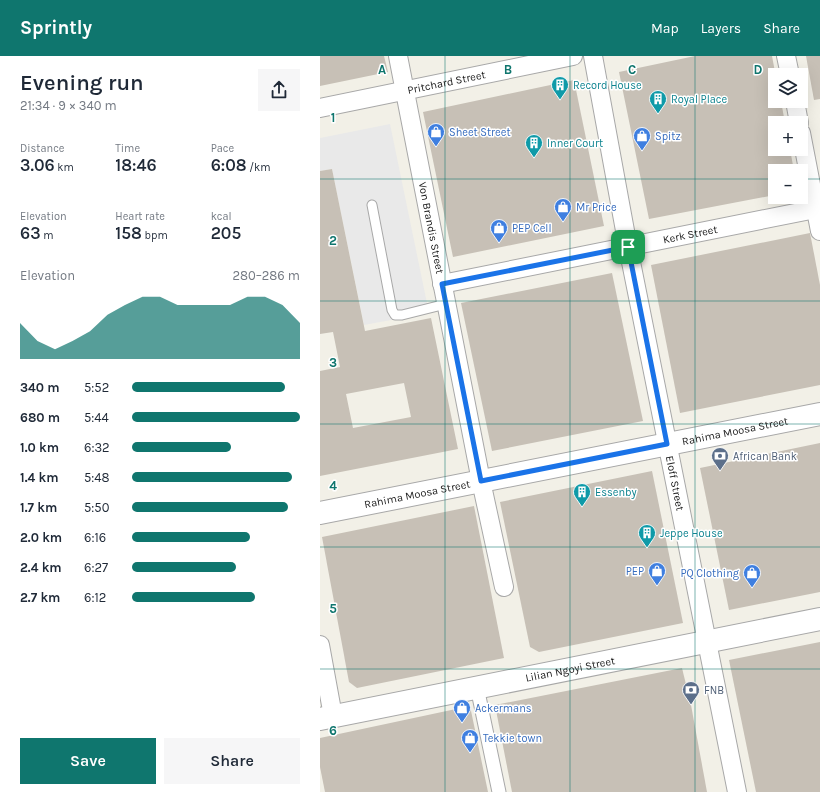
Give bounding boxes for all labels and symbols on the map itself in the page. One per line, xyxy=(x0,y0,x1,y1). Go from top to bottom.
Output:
text: A xyxy=(378,62,386,77)
text: B xyxy=(504,62,512,77)
text: C xyxy=(628,62,636,77)
text: D xyxy=(754,62,763,77)
street label: Pritchard Street xyxy=(406,68,487,97)
building icon: Record House xyxy=(550,75,570,100)
place label: Record House xyxy=(573,79,642,92)
building icon: Royal Place xyxy=(648,89,668,114)
place label: Royal Place xyxy=(671,93,728,106)
text: 1 xyxy=(331,110,335,125)
shop icon: Sheet Street xyxy=(426,122,446,147)
place label: Sheet Street xyxy=(449,126,511,139)
shop icon: Spitz xyxy=(632,126,652,151)
place label: Spitz xyxy=(655,130,681,143)
building icon: Inner Court xyxy=(524,133,544,158)
place label: Inner Court xyxy=(547,137,603,150)
street label: Von Brandis Street xyxy=(416,181,446,275)
shop icon: Mr Price xyxy=(553,197,573,222)
place label: Mr Price xyxy=(576,201,617,214)
shop icon: PEP Cell xyxy=(489,218,509,243)
place label: PEP Cell xyxy=(512,222,552,235)
street label: Kerk Street xyxy=(662,223,719,246)
pin xyxy=(611,230,645,264)
text: 2 xyxy=(329,233,337,248)
text: 3 xyxy=(329,355,337,370)
street label: Rahima Moosa Street xyxy=(681,414,789,448)
bank icon: African Bank xyxy=(710,446,730,471)
place label: African Bank xyxy=(733,450,797,463)
street label: Eloff Street xyxy=(663,455,687,512)
street label: Rahima Moosa Street xyxy=(363,477,471,511)
text: 4 xyxy=(329,478,337,493)
building icon: Essenby xyxy=(572,482,592,507)
place label: Essenby xyxy=(595,486,637,499)
building icon: Jeppe House xyxy=(637,523,657,548)
place label: Jeppe House xyxy=(660,527,723,540)
shop icon: PEP xyxy=(647,561,667,586)
shop icon: PQ Clothing xyxy=(742,563,762,588)
place label: PEP xyxy=(626,565,644,578)
place label: PQ Clothing xyxy=(680,567,740,580)
text: 5 xyxy=(329,601,337,616)
street label: Lilian Ngoyi Street xyxy=(524,654,616,685)
bank icon: FNB xyxy=(681,680,701,705)
place label: FNB xyxy=(704,684,724,697)
shop icon: Ackermans xyxy=(452,698,472,723)
place label: Ackermans xyxy=(475,702,532,715)
text: 6 xyxy=(329,723,337,738)
shop icon: Tekkie town xyxy=(460,728,480,753)
place label: Tekkie town xyxy=(483,732,542,745)

